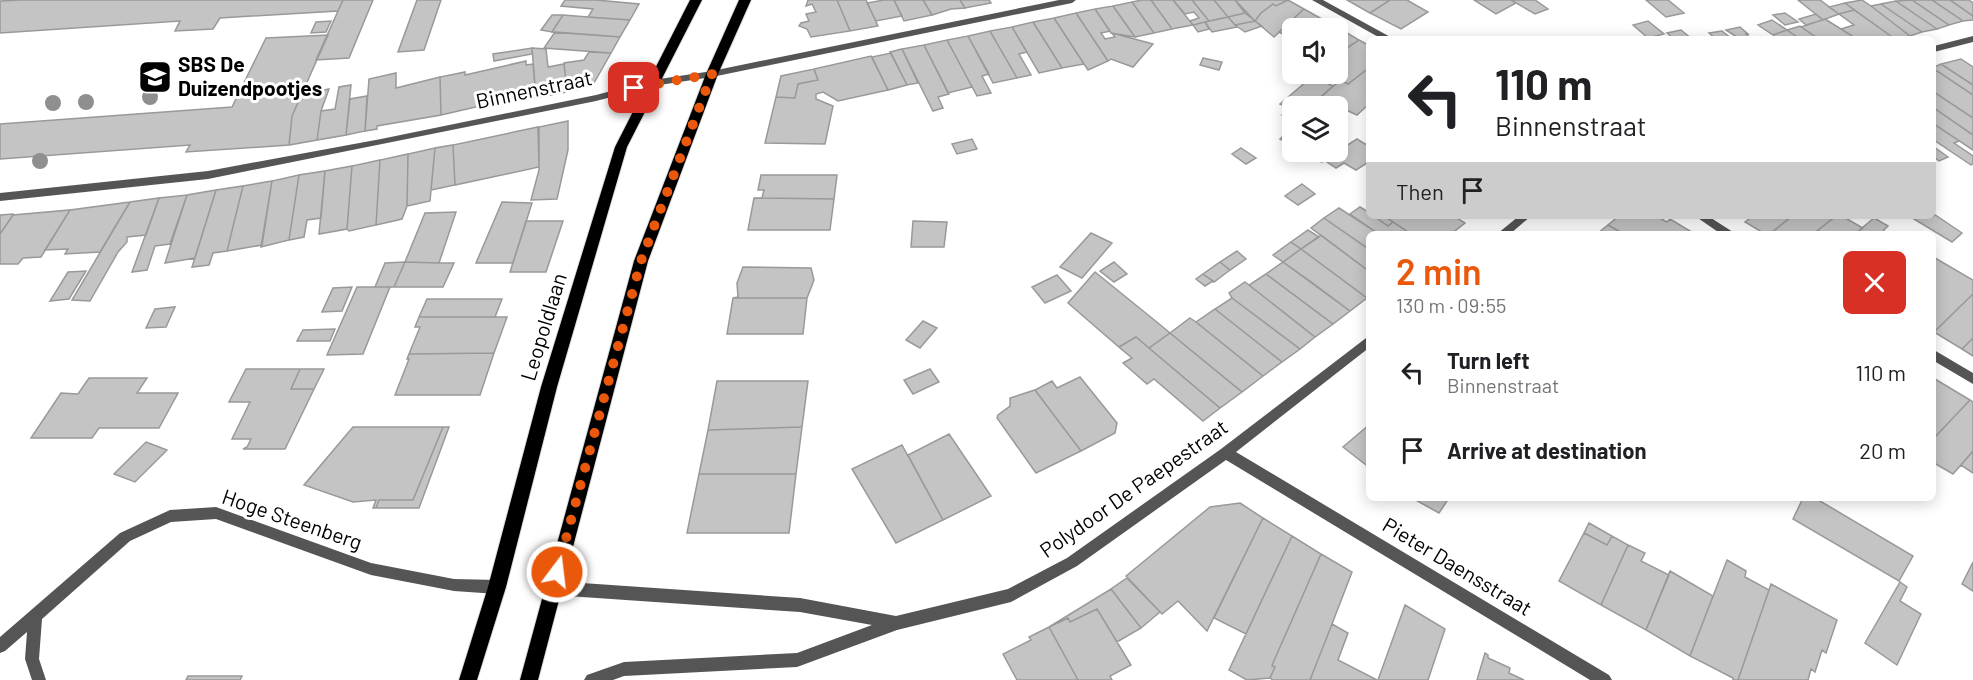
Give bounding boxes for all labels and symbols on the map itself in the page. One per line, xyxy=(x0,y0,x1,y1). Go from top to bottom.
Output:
place label: SBS De Duizendpootjes xyxy=(178,51,322,100)
school or university icon: SBS De Duizendpootjes xyxy=(137,59,173,95)
pin xyxy=(608,62,659,113)
street label: Binnenstraat xyxy=(473,64,594,113)
street label: Leopoldlaan xyxy=(514,270,571,383)
street label: Polydoor De Paepestraat xyxy=(1035,413,1232,562)
street label: Hoge Steenberg xyxy=(219,483,366,554)
street label: Pieter Daensstraat xyxy=(1379,511,1537,620)
position arrow xyxy=(525,540,589,604)

